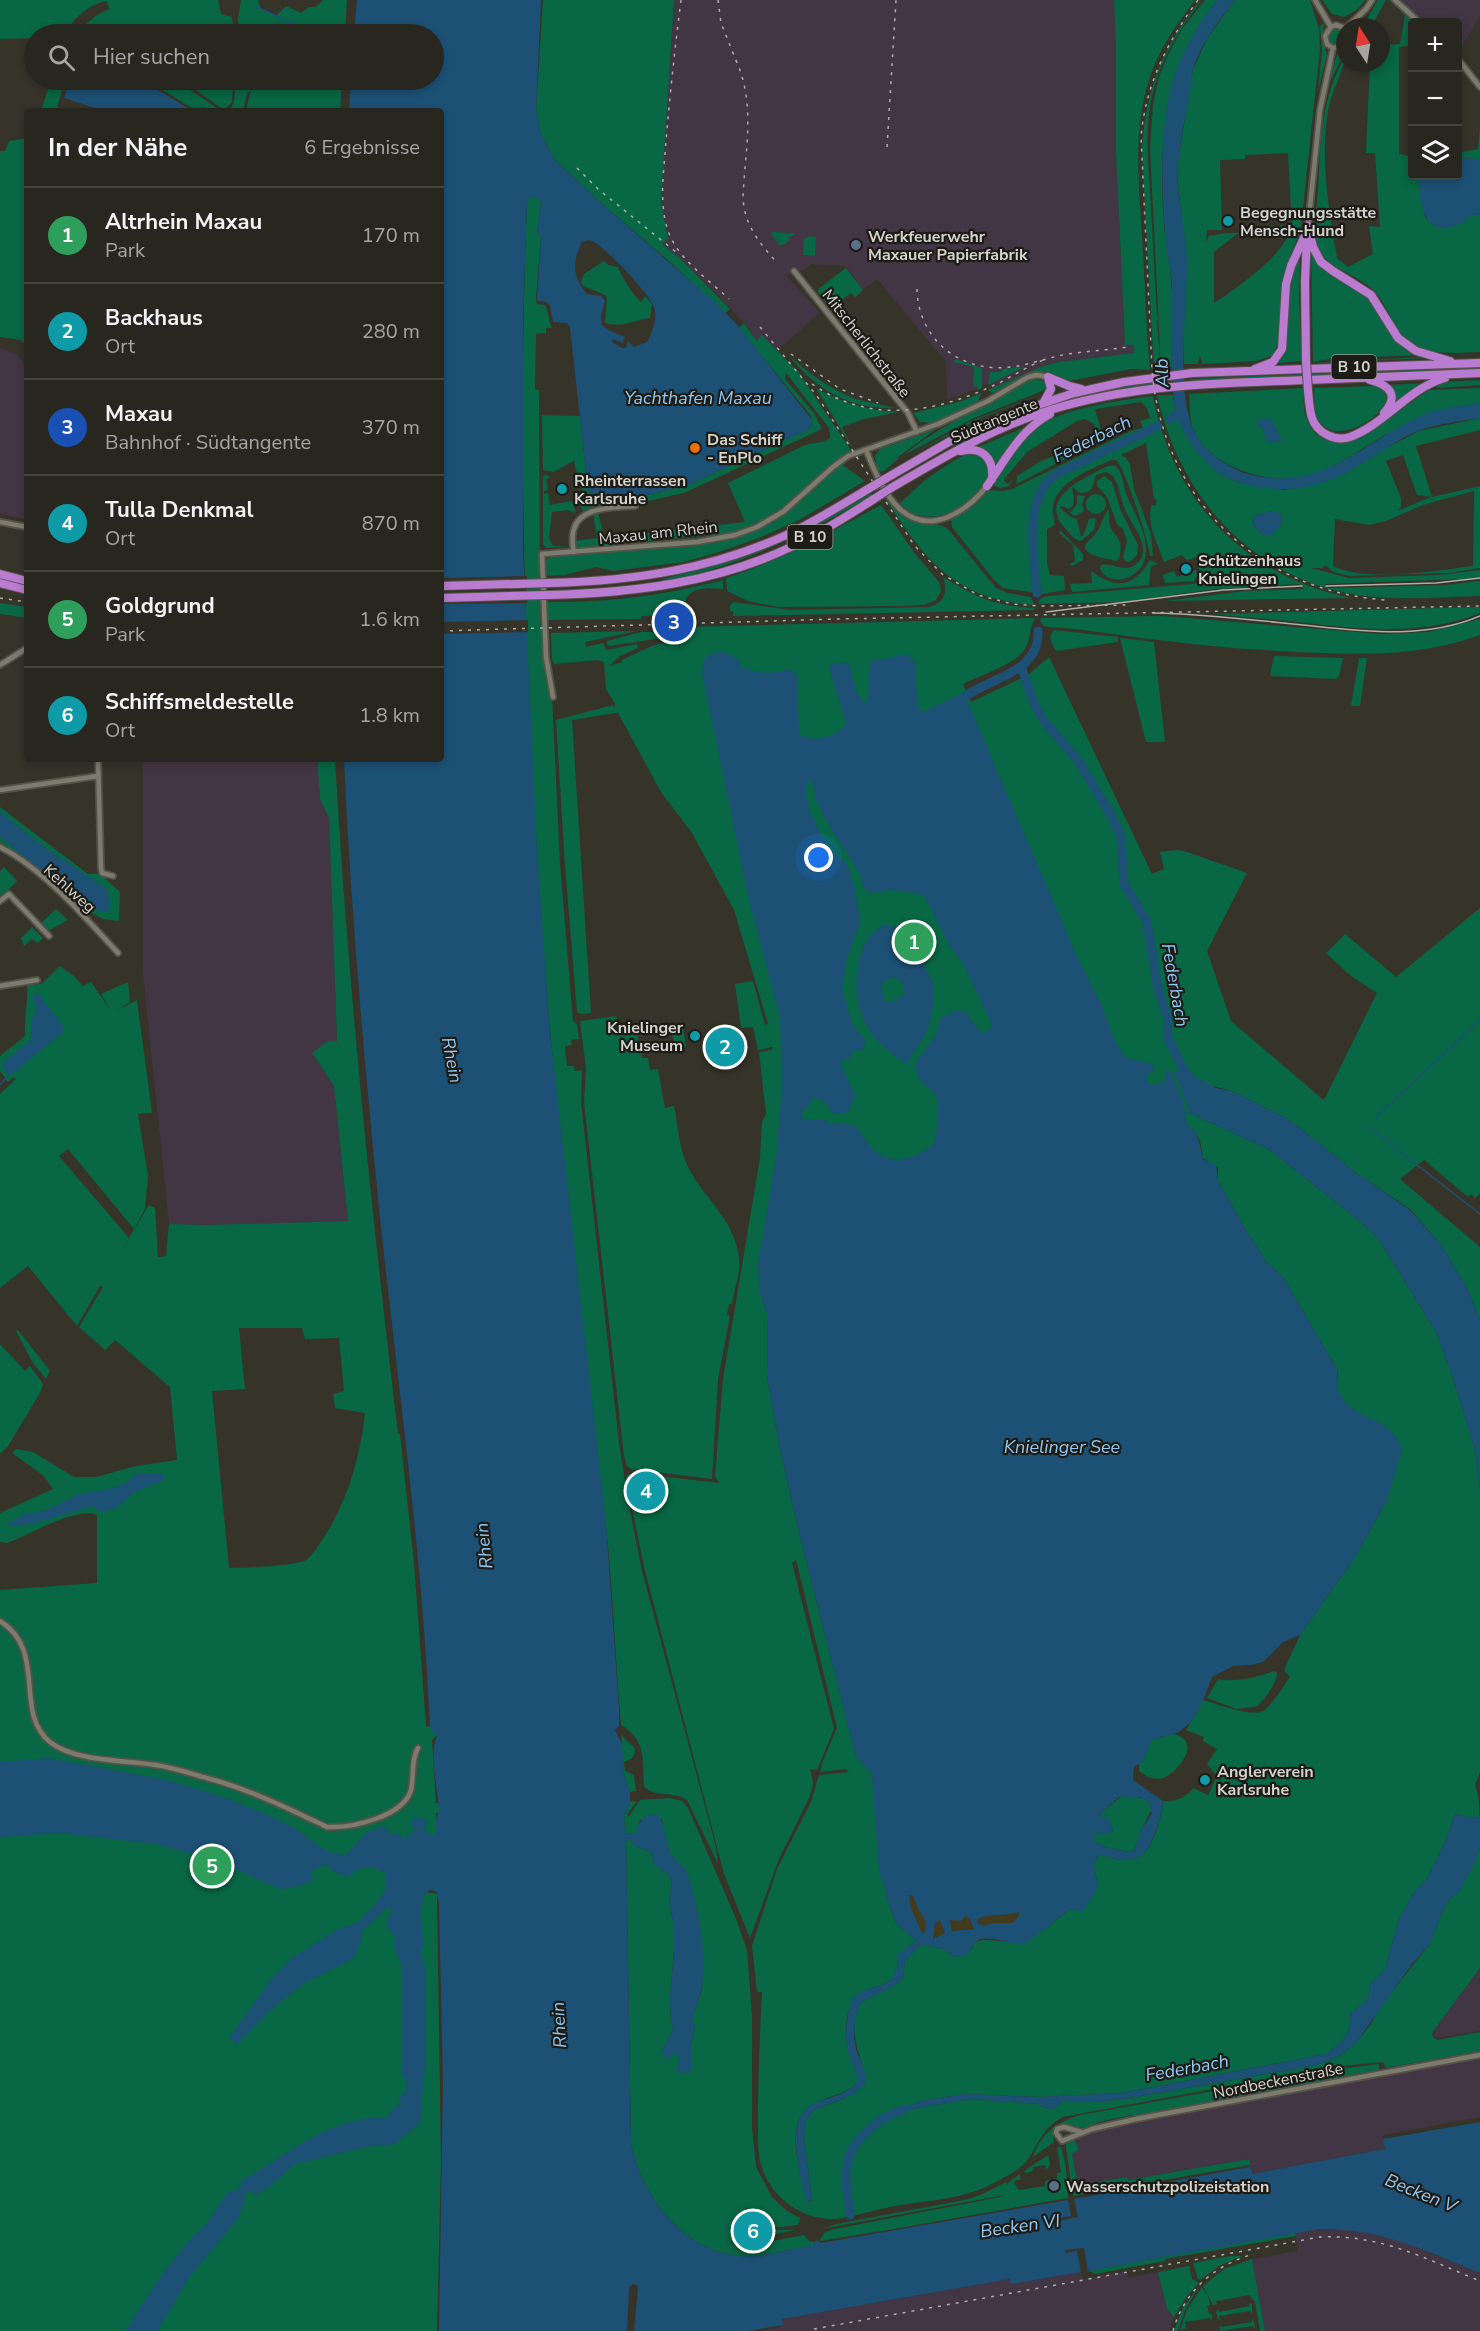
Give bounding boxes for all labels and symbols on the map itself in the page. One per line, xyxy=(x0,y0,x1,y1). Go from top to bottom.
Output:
north arrow xyxy=(1336,18,1390,72)
place label: Begegnungsstätte Mensch-Hund xyxy=(1240,202,1377,242)
marker: Begegnungsstätte Mensch-Hund xyxy=(1221,214,1235,228)
place label: Werkfeuerwehr Maxauer Papierfabrik xyxy=(868,226,1028,266)
marker: Werkfeuerwehr Maxauer Papierfabrik xyxy=(849,238,863,252)
street label: Mitscherlichstraße xyxy=(817,285,916,402)
road number: B 10 xyxy=(1332,355,1376,379)
water label: Alb xyxy=(1150,358,1175,389)
water label: Yachthafen Maxau xyxy=(624,386,772,410)
street label: Südtangente xyxy=(948,393,1041,449)
water label: Federbach xyxy=(1049,410,1135,468)
place label: Das Schiff - EnPlo xyxy=(707,429,784,469)
marker: Das Schiff - EnPlo xyxy=(688,441,702,455)
place label: Rheinterrassen Karlsruhe xyxy=(574,470,686,510)
marker: Rheinterrassen Karlsruhe xyxy=(555,482,569,496)
street label: Maxau am Rhein xyxy=(598,516,719,550)
road number: B 10 xyxy=(788,525,832,549)
place label: Schützenhaus Knielingen xyxy=(1198,550,1301,590)
marker: Schützenhaus Knielingen xyxy=(1179,562,1193,576)
pin: 3 xyxy=(654,600,694,644)
your location xyxy=(804,843,833,872)
street label: Kehlweg xyxy=(38,859,100,918)
pin: 1 xyxy=(894,920,934,964)
water label: Federbach xyxy=(1156,941,1194,1029)
place label: Knielinger Museum xyxy=(607,1017,684,1057)
pin: 2 xyxy=(706,1024,744,1070)
marker: Knielinger Museum xyxy=(688,1029,702,1043)
water label: Rhein xyxy=(436,1035,468,1085)
water label: Knielinger See xyxy=(1004,1435,1121,1459)
pin: 4 xyxy=(626,1468,666,1514)
water label: Rhein xyxy=(470,1522,498,1570)
place label: Anglerverein Karlsruhe xyxy=(1217,1761,1314,1801)
marker: Anglerverein Karlsruhe xyxy=(1198,1773,1212,1787)
pin: 5 xyxy=(192,1844,232,1888)
water label: Rhein xyxy=(546,2001,572,2049)
water label: Federbach xyxy=(1143,2049,1231,2087)
street label: Nordbeckenstraße xyxy=(1211,2058,1345,2104)
water label: Becken V xyxy=(1381,2168,1462,2219)
place label: Wasserschutzpolizeistation xyxy=(1066,2176,1269,2198)
marker: Wasserschutzpolizeistation xyxy=(1047,2179,1061,2193)
pin: 6 xyxy=(734,2208,772,2254)
water label: Becken VI xyxy=(979,2208,1062,2243)

